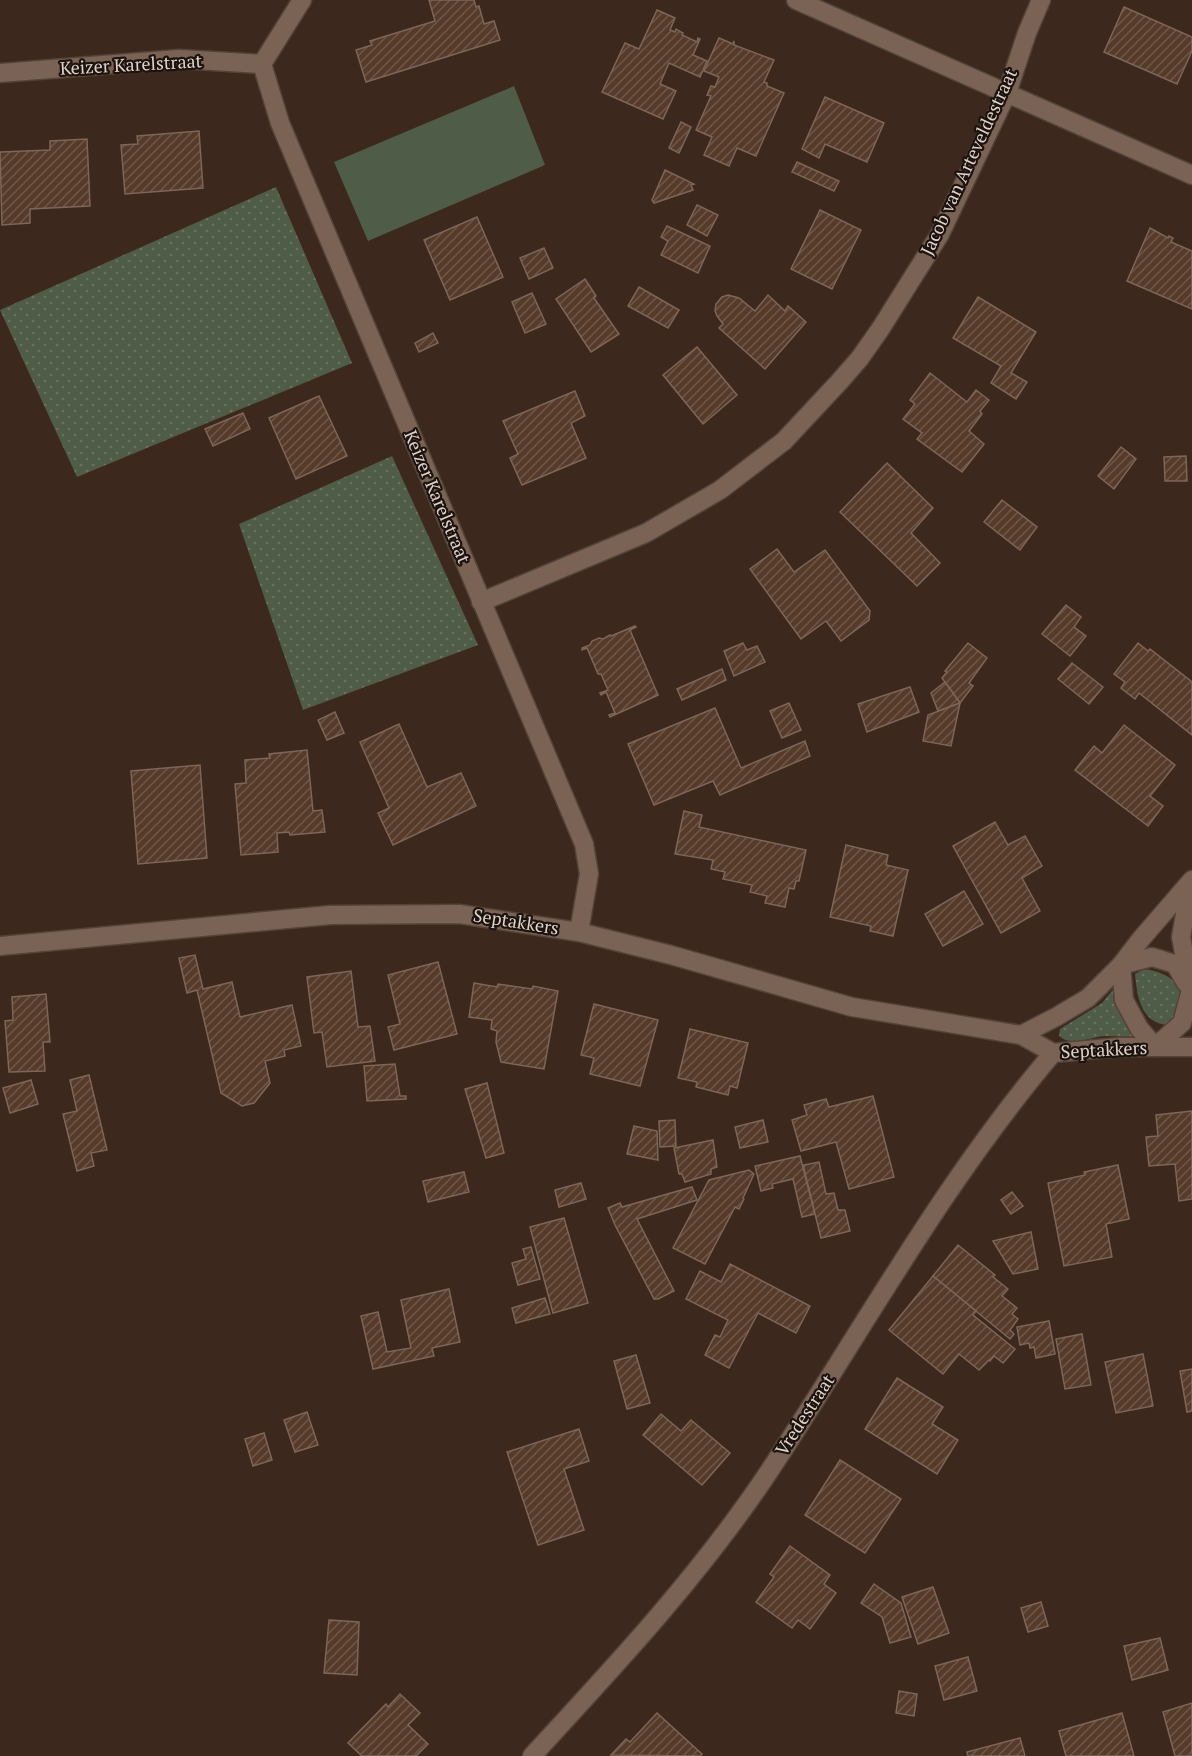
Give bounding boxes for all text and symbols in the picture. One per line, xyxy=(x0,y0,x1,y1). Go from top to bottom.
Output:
street label: Keizer Karelstraat xyxy=(59,48,203,80)
street label: Jacob van Arteveldestraat xyxy=(914,64,1022,259)
street label: Keizer Karelstraat xyxy=(399,426,477,567)
street label: Septakkers xyxy=(472,902,561,940)
street label: Septakkers xyxy=(1060,1035,1148,1063)
street label: Vredestraat xyxy=(769,1369,839,1460)

